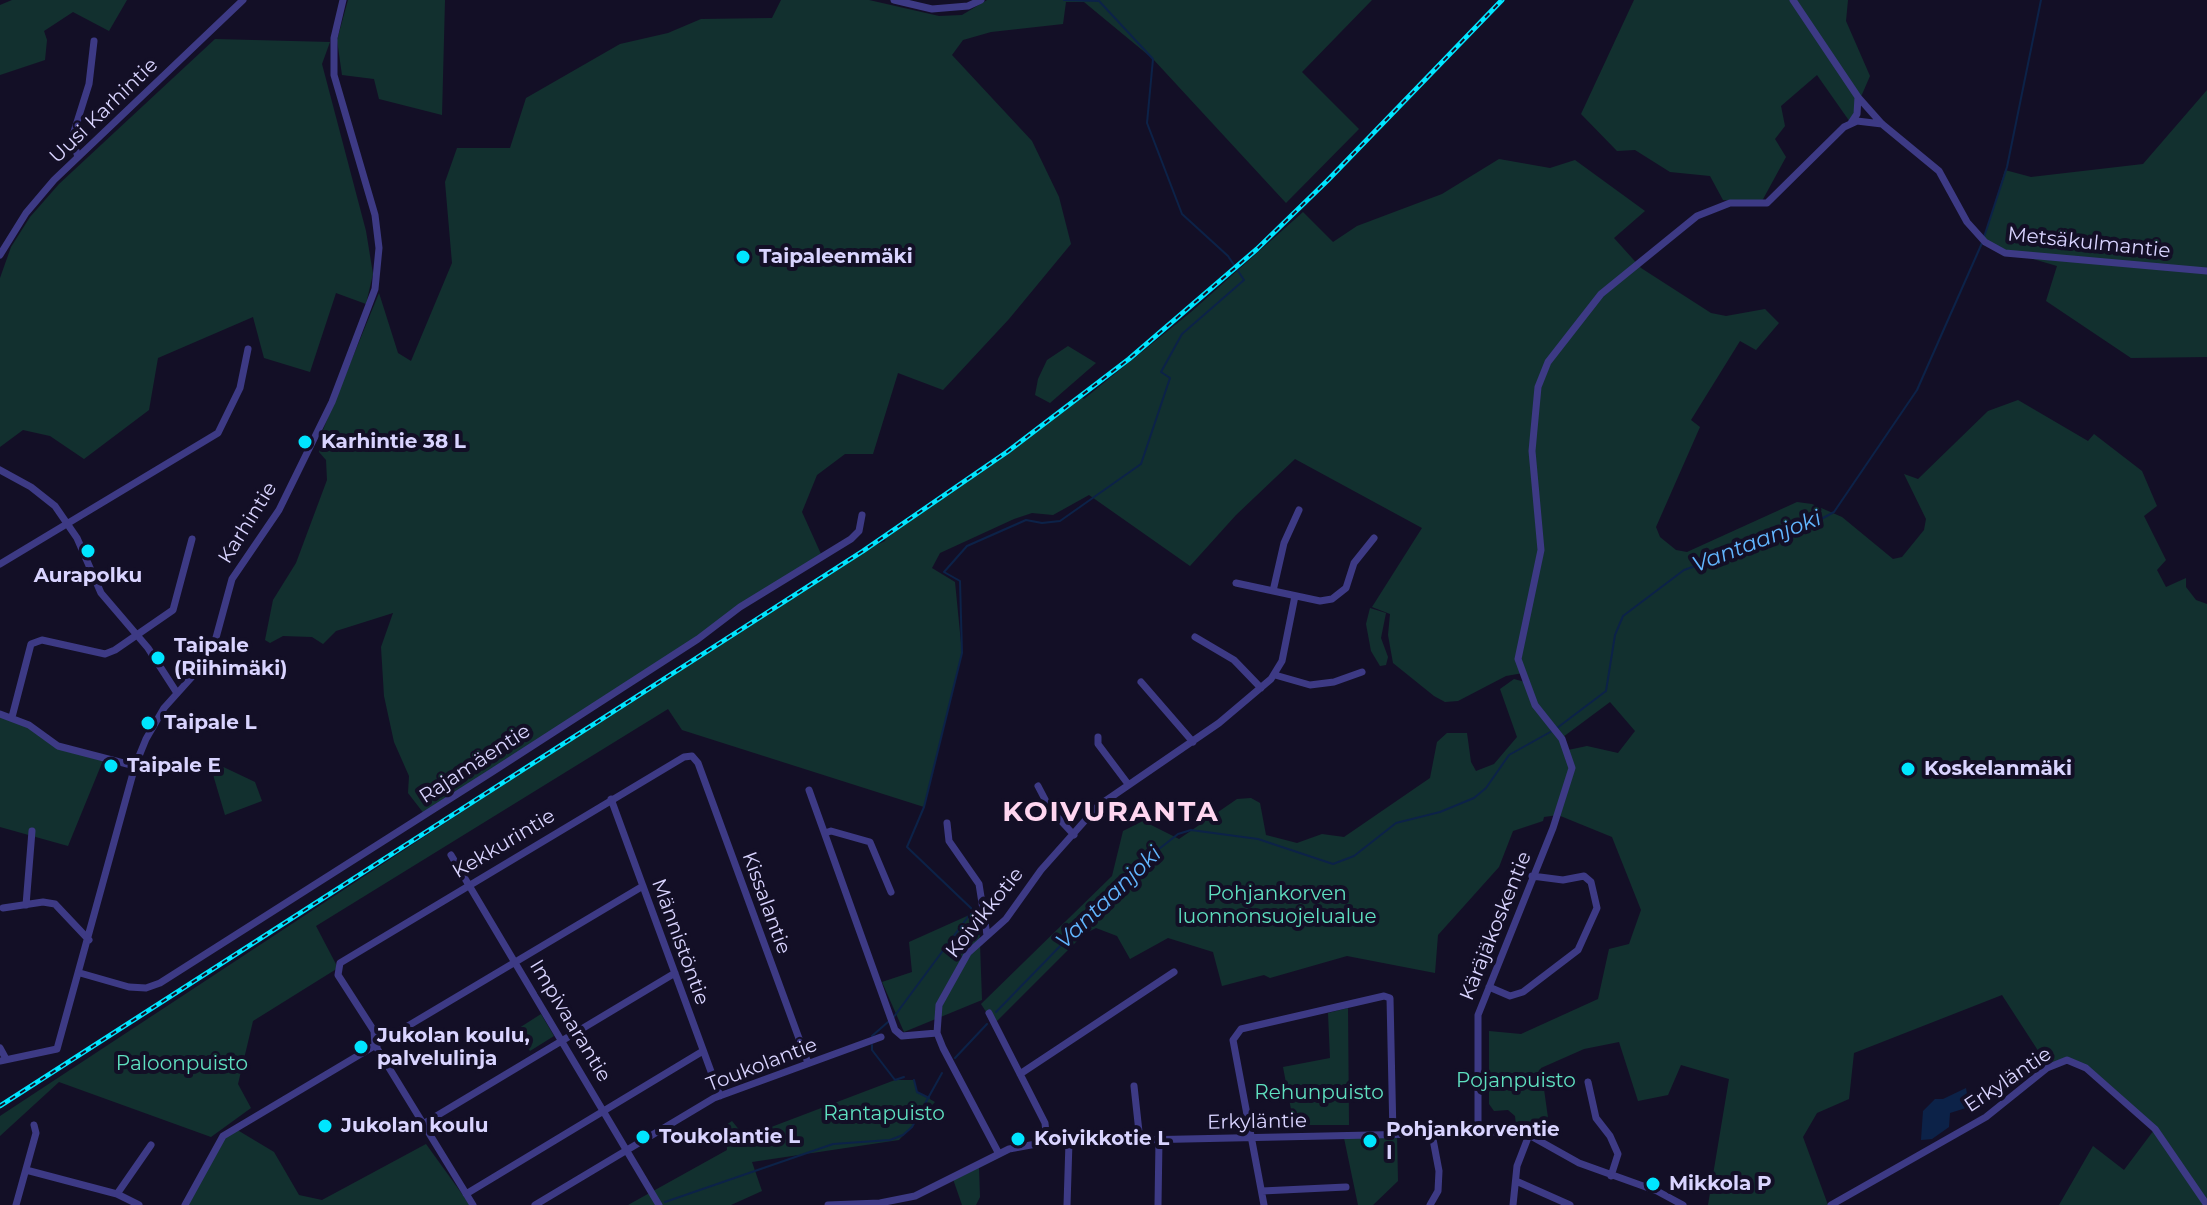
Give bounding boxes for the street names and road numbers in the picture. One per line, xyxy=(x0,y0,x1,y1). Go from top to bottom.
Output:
street label: Uusi Karhintie xyxy=(45,53,163,169)
street label: Metsäkulmantie xyxy=(2006,223,2172,263)
street label: Karhintie xyxy=(214,478,282,568)
street label: Rajamäentie xyxy=(415,719,535,809)
street label: Kekkurintie xyxy=(448,804,560,884)
street label: Käräjäkoskentie xyxy=(1455,848,1537,1004)
street label: Kissalantie xyxy=(736,849,796,957)
street label: Koivikkotie xyxy=(941,863,1029,963)
street label: Männistöntie xyxy=(646,876,714,1008)
street label: Impivaarantie xyxy=(524,956,616,1086)
street label: Toukolantie xyxy=(703,1033,821,1097)
street label: Erkyläntie xyxy=(1960,1042,2056,1118)
street label: Erkyläntie xyxy=(1207,1109,1307,1135)

